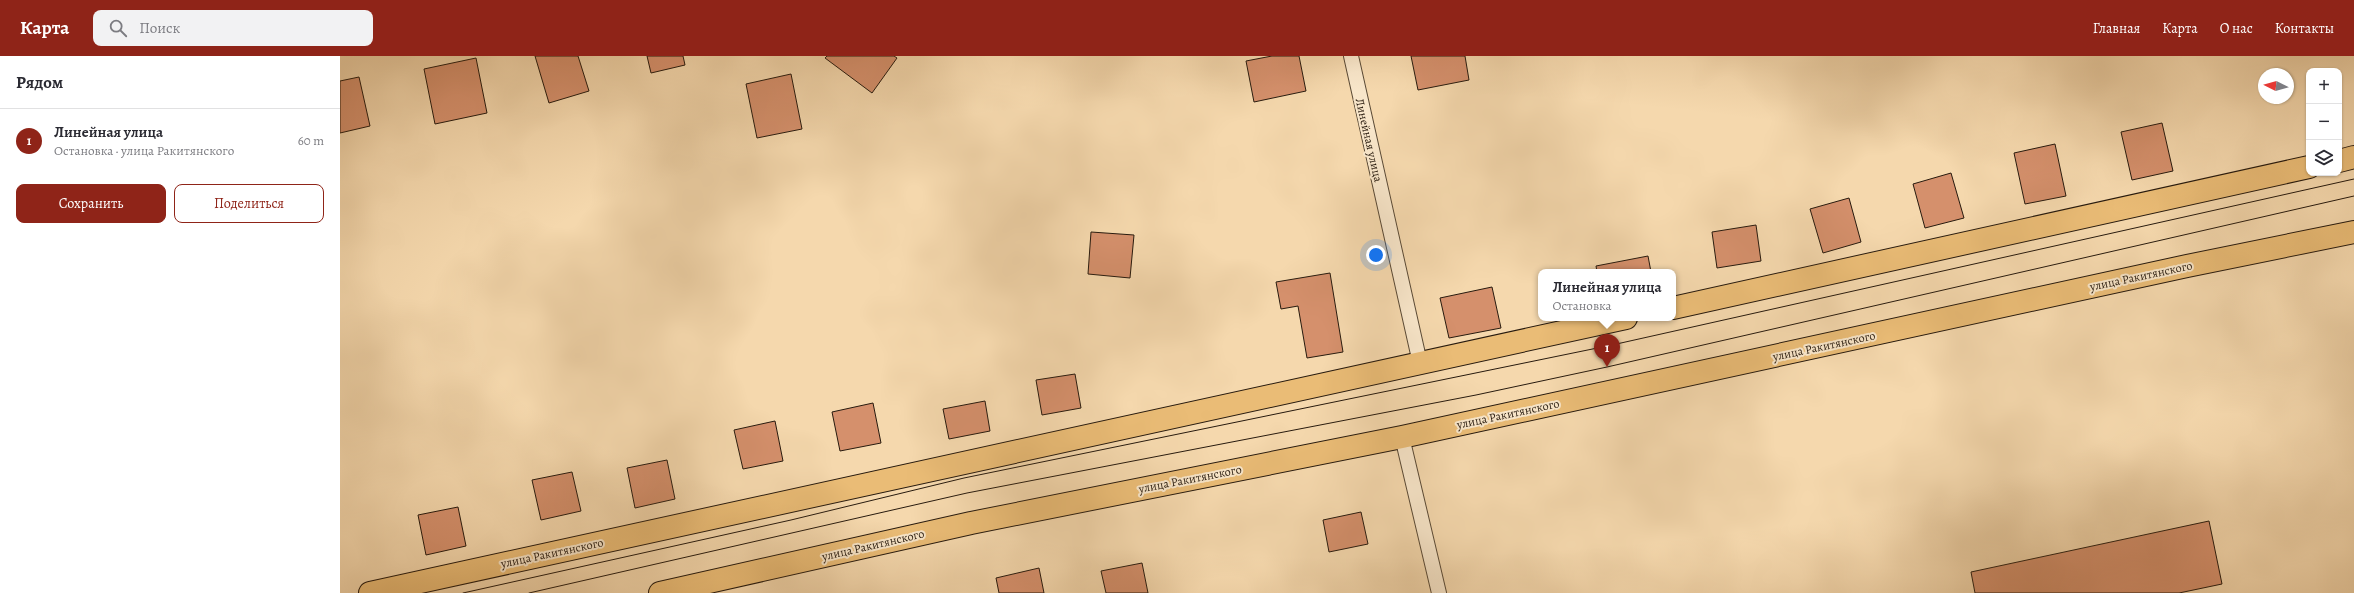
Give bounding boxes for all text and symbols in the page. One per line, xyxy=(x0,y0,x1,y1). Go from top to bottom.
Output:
search box xyxy=(93,10,373,46)
text: Карта xyxy=(20,15,69,41)
icon: search xyxy=(107,17,129,39)
text: Поиск xyxy=(139,18,180,38)
text: Главная xyxy=(2093,19,2140,38)
text: Карта xyxy=(2162,19,2198,38)
text: О нас xyxy=(2220,19,2253,38)
text: Контакты xyxy=(2275,19,2334,38)
north arrow xyxy=(2258,68,2294,104)
map controls xyxy=(2306,68,2342,176)
button: + xyxy=(2306,68,2342,104)
text: Рядом xyxy=(16,71,63,94)
street label: Линейная улица xyxy=(1352,97,1387,184)
button: − xyxy=(2306,104,2342,140)
text: Линейная улица xyxy=(54,122,163,142)
text: 1 xyxy=(27,132,31,149)
text: 60 m xyxy=(298,132,324,149)
button: layers xyxy=(2306,140,2342,176)
text: Остановка · улица Ракитянского xyxy=(54,142,234,159)
button: Сохранить xyxy=(16,184,166,223)
button: Поделиться xyxy=(174,184,324,223)
your location xyxy=(1366,245,1386,265)
street label: улица Ракитянского xyxy=(2087,257,2194,295)
popup xyxy=(1538,269,1676,321)
text: Линейная улица xyxy=(1552,277,1662,297)
text: Остановка xyxy=(1552,297,1612,314)
street label: улица Ракитянского xyxy=(1770,327,1877,365)
pin: 1 xyxy=(1594,334,1620,367)
street label: улица Ракитянского xyxy=(1454,395,1561,433)
street label: улица Ракитянского xyxy=(1136,461,1243,497)
street label: улица Ракитянского xyxy=(819,525,926,565)
street label: улица Ракитянского xyxy=(498,534,605,572)

